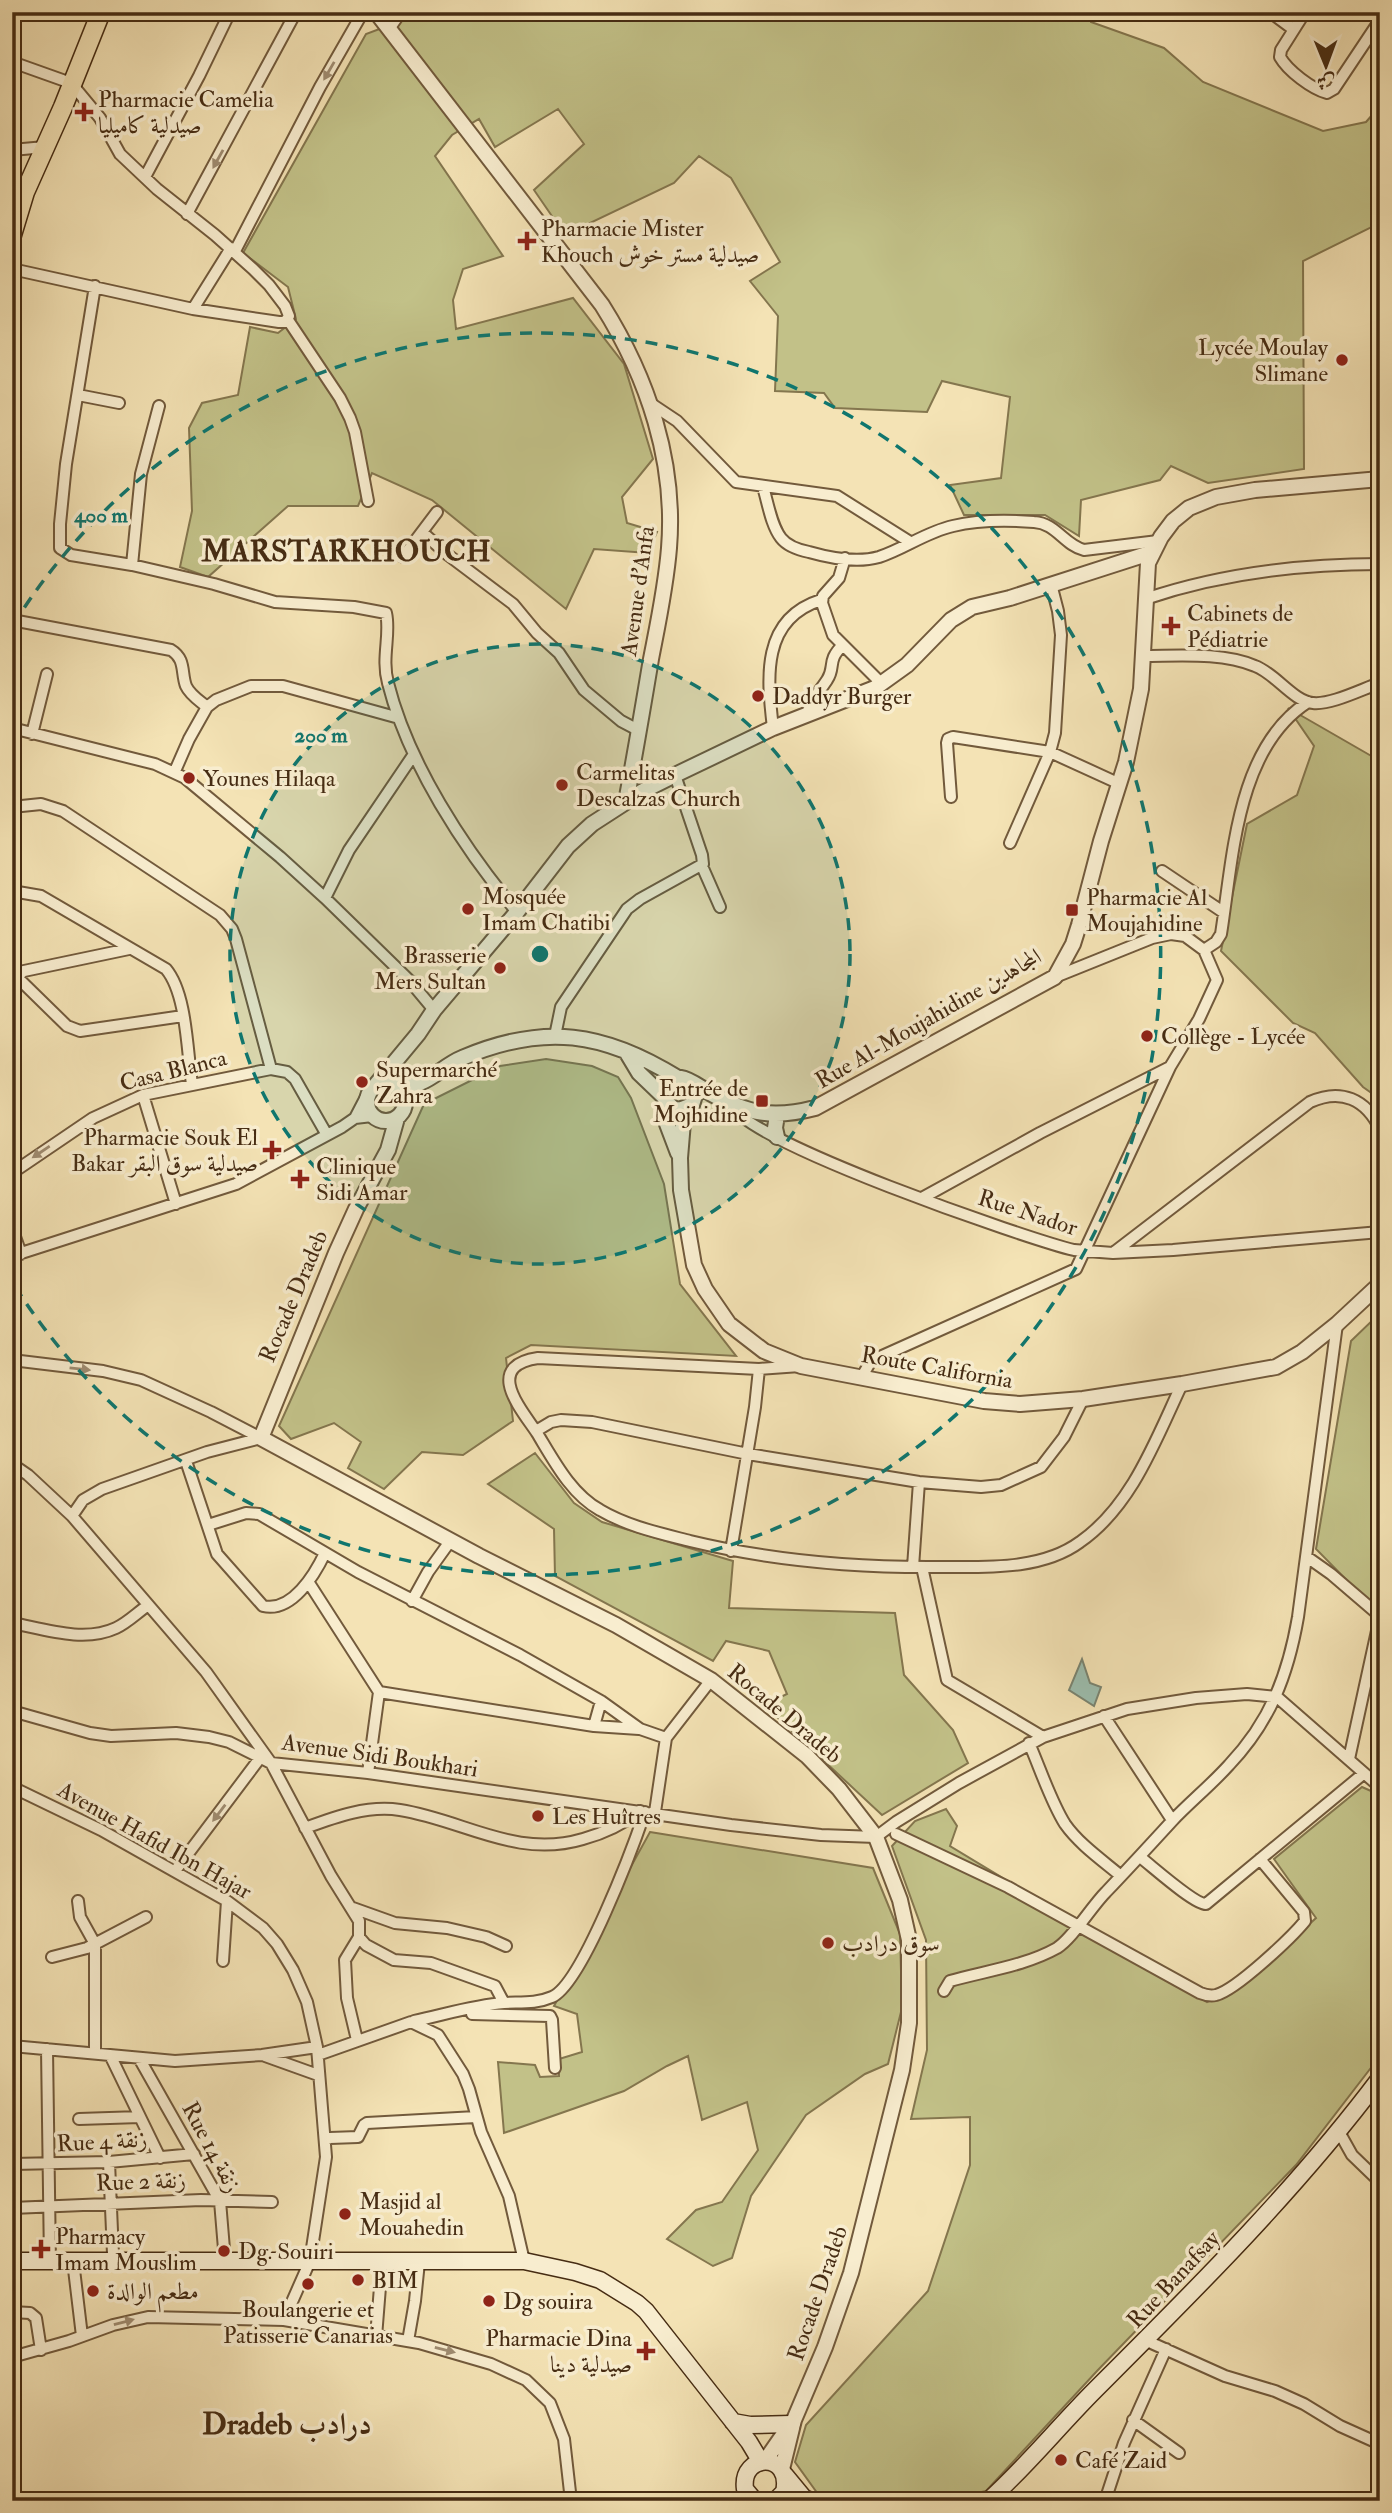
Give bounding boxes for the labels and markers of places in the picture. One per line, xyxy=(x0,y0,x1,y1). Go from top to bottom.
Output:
place label: Pharmacie Camelia صيدلية كاميليا xyxy=(98,85,274,140)
marker: Pharmacie Camelia صيدلية كاميليا xyxy=(76,104,92,120)
place label: Pharmacie Mister Khouch صيدلية مستر خوش xyxy=(541,214,759,269)
marker: Pharmacie Mister Khouch صيدلية مستر خوش xyxy=(519,233,535,249)
place label: Lycée Moulay Slimane xyxy=(1198,333,1329,388)
marker: Lycée Moulay Slimane xyxy=(1334,352,1350,368)
place label: Cabinets de Pédiatrie xyxy=(1187,599,1294,654)
marker: Cabinets de Pédiatrie xyxy=(1161,616,1181,636)
place label: Daddyr Burger xyxy=(772,682,912,711)
marker: Daddyr Burger xyxy=(750,688,766,704)
place label: Carmelitas Descalzas Church xyxy=(576,758,741,813)
place label: Younes Hilaqa xyxy=(203,764,336,793)
marker: Younes Hilaqa xyxy=(181,770,197,786)
marker: Carmelitas Descalzas Church xyxy=(554,777,570,793)
place label: Mosquée Imam Chatibi xyxy=(482,882,610,937)
place label: Pharmacie Al Moujahidine xyxy=(1086,883,1207,938)
marker: Mosquée Imam Chatibi xyxy=(460,901,476,917)
marker: Pharmacie Al Moujahidine xyxy=(1064,902,1080,918)
place label: Brasserie Mers Sultan xyxy=(374,941,486,996)
centre of rings xyxy=(528,942,552,966)
marker: Brasserie Mers Sultan xyxy=(492,960,508,976)
place label: Collège - Lycée xyxy=(1161,1022,1306,1051)
marker: Collège - Lycée xyxy=(1139,1028,1155,1044)
place label: Supermarché Zahra xyxy=(376,1055,498,1110)
marker: Supermarché Zahra xyxy=(354,1074,370,1090)
place label: Entrée de Mojhidine xyxy=(653,1074,748,1129)
marker: Entrée de Mojhidine xyxy=(754,1093,770,1109)
place label: Pharmacie Souk El Bakar صيدلية سوق البقر xyxy=(71,1123,258,1178)
marker: Pharmacie Souk El Bakar صيدلية سوق البقر xyxy=(264,1142,280,1158)
place label: Clinique Sidi Amar xyxy=(316,1152,408,1207)
marker: Clinique Sidi Amar xyxy=(290,1169,310,1189)
place label: Les Huîtres xyxy=(552,1802,661,1831)
marker: Les Huîtres xyxy=(530,1808,546,1824)
place label: سوق درادب xyxy=(842,1929,940,1958)
marker: سوق درادب xyxy=(820,1935,836,1951)
place label: Masjid al Mouahedin xyxy=(359,2187,464,2242)
marker: Masjid al Mouahedin xyxy=(337,2206,353,2222)
place label: Pharmacy Imam Mouslim xyxy=(55,2222,197,2277)
place label: Dg. Souiri xyxy=(238,2237,334,2266)
marker: Pharmacy Imam Mouslim xyxy=(33,2241,49,2257)
marker: Dg. Souiri xyxy=(216,2243,232,2259)
place label: BIM xyxy=(372,2266,419,2295)
marker: BIM xyxy=(350,2272,366,2288)
marker: Boulangerie et Patisserie Canarias xyxy=(300,2276,316,2292)
place label: مطعم الوالدة xyxy=(107,2277,199,2313)
marker: مطعم الوالدة xyxy=(85,2283,101,2299)
place label: Dg souira xyxy=(503,2287,593,2316)
marker: Dg souira xyxy=(481,2293,497,2309)
place label: Boulangerie et Patisserie Canarias xyxy=(223,2295,393,2350)
place label: Pharmacie Dina صيدلية دينا xyxy=(485,2324,633,2379)
marker: Pharmacie Dina صيدلية دينا xyxy=(638,2343,654,2359)
place label: Café Zaid xyxy=(1075,2446,1167,2475)
marker: Café Zaid xyxy=(1053,2452,1069,2468)

